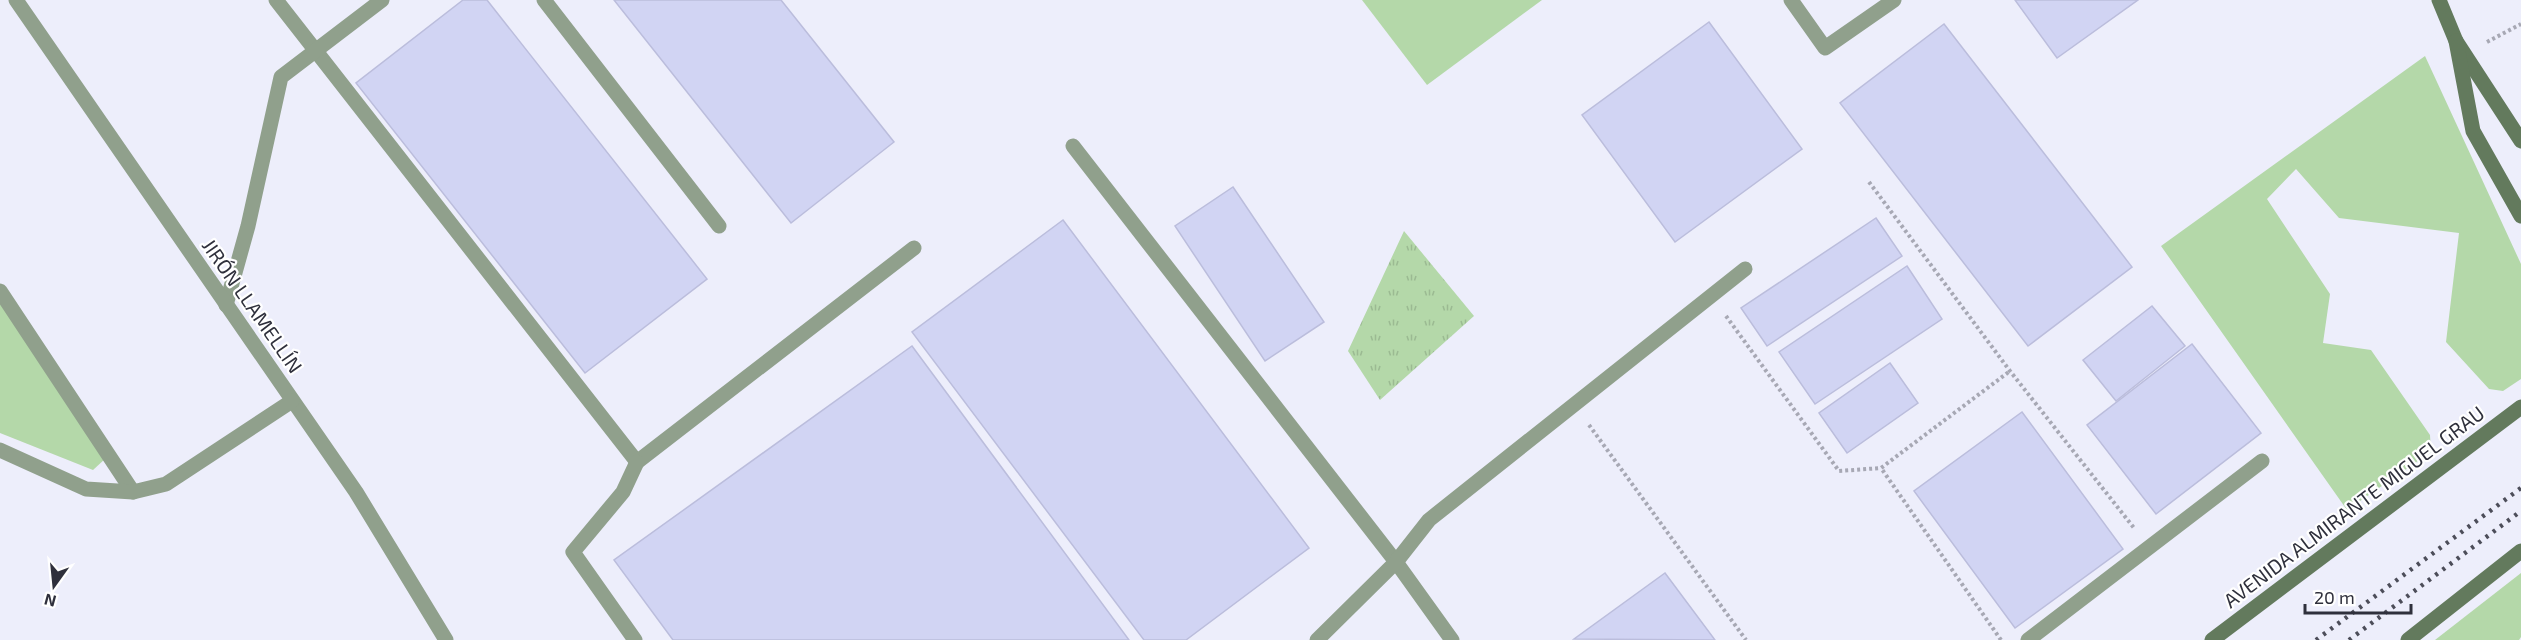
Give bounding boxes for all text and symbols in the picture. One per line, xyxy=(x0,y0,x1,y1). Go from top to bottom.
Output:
street label: JIRÓN LLAMELLÍN xyxy=(198,234,308,377)
street label: AVENIDA ALMIRANTE MIGUEL GRAU xyxy=(2218,400,2488,612)
north arrow xyxy=(24,556,84,616)
scale bar xyxy=(2305,577,2412,615)
text: 20 m xyxy=(2314,586,2355,608)
text: N xyxy=(42,590,58,612)

